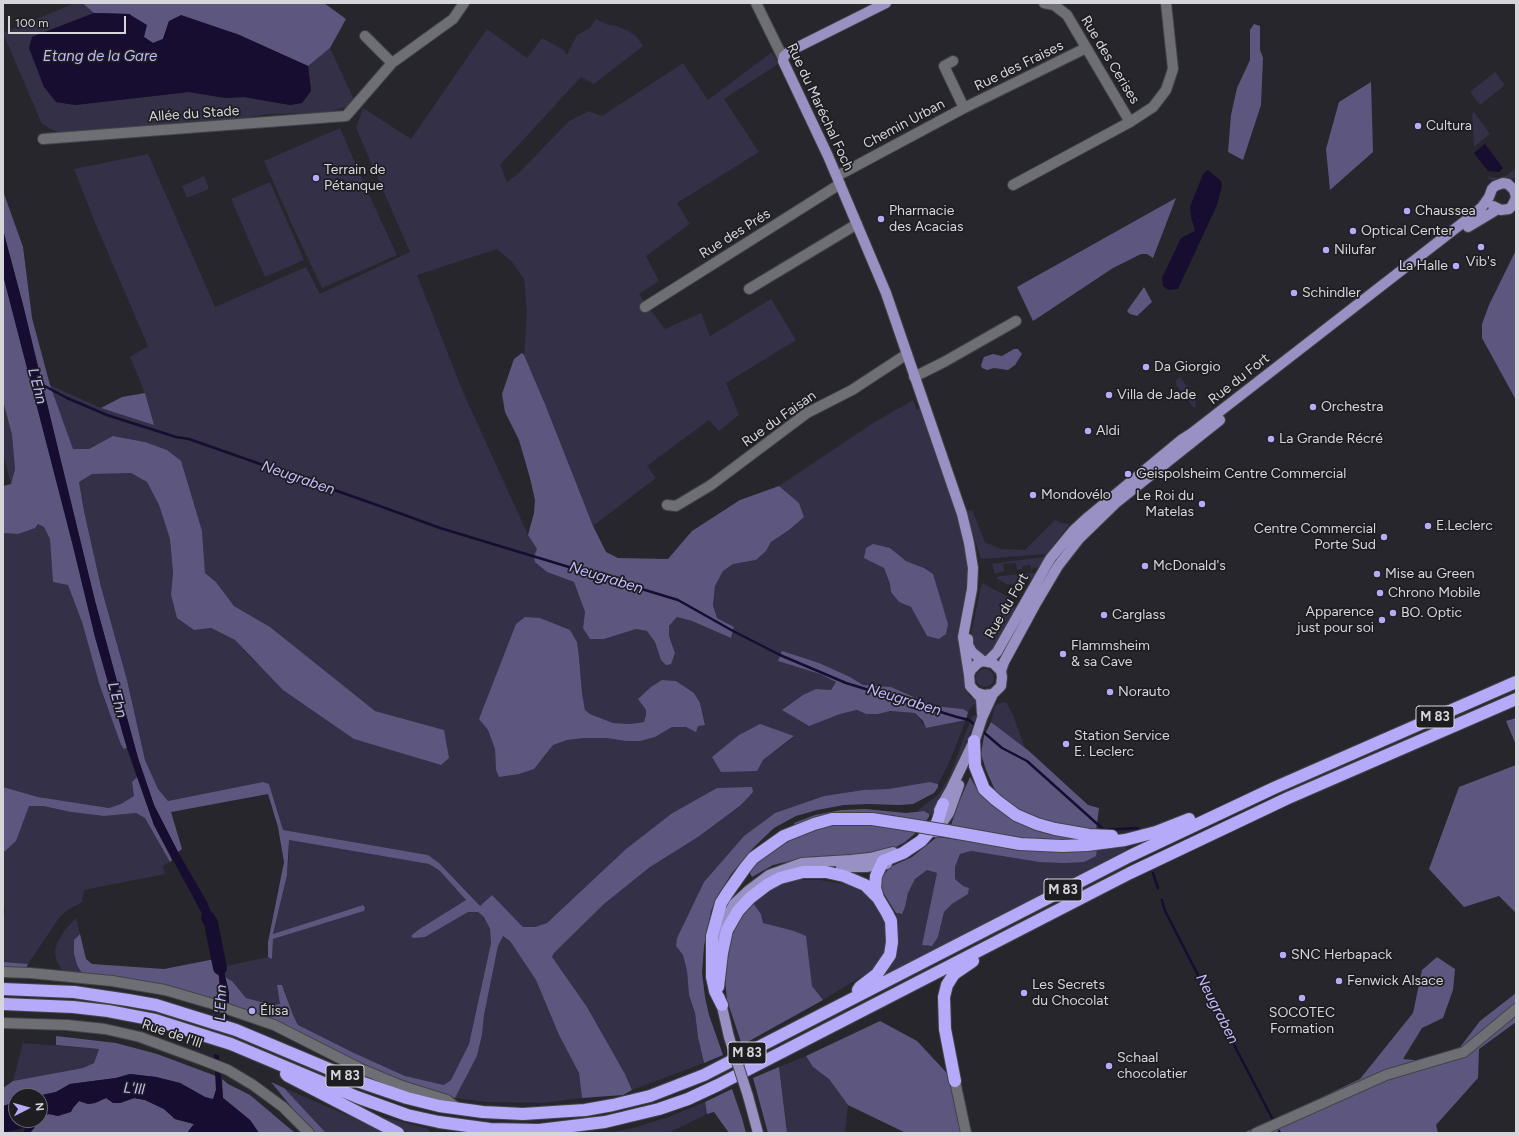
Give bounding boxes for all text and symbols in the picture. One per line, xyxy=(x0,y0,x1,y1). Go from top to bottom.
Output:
scale bar xyxy=(10,8,128,34)
street label: Rue des Cerises xyxy=(1077,13,1143,107)
text: 100 m xyxy=(15,16,49,30)
street label: Rue des Fraises xyxy=(972,37,1066,95)
street label: Rue du Maréchal Foch xyxy=(783,41,857,173)
water label: Etang de la Gare xyxy=(43,48,157,66)
street label: Chemin Urban xyxy=(860,96,948,152)
street label: Allée du Stade xyxy=(148,102,240,126)
place label: Cultura xyxy=(1426,118,1472,134)
marker: Cultura xyxy=(1413,121,1423,131)
place label: Terrain de Pétanque xyxy=(324,162,385,194)
marker: Terrain de Pétanque xyxy=(311,173,321,183)
place label: Pharmacie des Acacias xyxy=(889,203,963,236)
place label: Chaussea xyxy=(1415,203,1476,219)
street label: Rue des Prés xyxy=(696,206,774,262)
marker: Chaussea xyxy=(1402,206,1412,216)
marker: Pharmacie des Acacias xyxy=(876,214,886,224)
place label: Optical Center xyxy=(1361,223,1453,239)
marker: Optical Center xyxy=(1348,226,1358,236)
place label: Nilufar xyxy=(1334,242,1376,258)
marker: Vib's xyxy=(1476,242,1486,252)
marker: Nilufar xyxy=(1321,245,1331,255)
place label: Vib's xyxy=(1466,254,1496,270)
place label: La Halle xyxy=(1399,258,1448,274)
marker: La Halle xyxy=(1451,261,1461,271)
place label: Schindler xyxy=(1302,285,1361,301)
marker: Schindler xyxy=(1289,288,1299,298)
street label: Rue du Fort xyxy=(1205,350,1273,408)
place label: Da Giorgio xyxy=(1154,359,1221,375)
marker: Da Giorgio xyxy=(1141,362,1151,372)
water label: L'Ehn xyxy=(24,366,50,406)
street label: Rue du Faisan xyxy=(739,387,819,451)
place label: Villa de Jade xyxy=(1117,387,1196,403)
marker: Villa de Jade xyxy=(1104,390,1114,400)
place label: Orchestra xyxy=(1321,399,1383,415)
marker: Orchestra xyxy=(1308,402,1318,412)
place label: Aldi xyxy=(1096,423,1120,439)
marker: Aldi xyxy=(1083,426,1093,436)
place label: La Grande Récré xyxy=(1279,431,1383,447)
marker: La Grande Récré xyxy=(1266,434,1276,444)
water label: Neugraben xyxy=(259,457,337,499)
place label: Geispolsheim Centre Commercial xyxy=(1136,466,1346,482)
marker: Geispolsheim Centre Commercial xyxy=(1123,469,1133,479)
place label: Mondovélo xyxy=(1041,487,1111,503)
place label: Le Roi du Matelas xyxy=(1136,488,1194,520)
marker: Mondovélo xyxy=(1028,490,1038,500)
marker: Le Roi du Matelas xyxy=(1197,499,1207,509)
place label: E.Leclerc xyxy=(1436,518,1493,534)
place label: Centre Commercial Porte Sud xyxy=(1254,521,1376,554)
marker: E.Leclerc xyxy=(1423,521,1433,531)
marker: Centre Commercial Porte Sud xyxy=(1379,532,1389,542)
water label: Neugraben xyxy=(567,558,645,598)
place label: McDonald's xyxy=(1153,558,1226,574)
marker: McDonald's xyxy=(1140,561,1150,571)
place label: Mise au Green xyxy=(1385,566,1475,582)
marker: Mise au Green xyxy=(1372,569,1382,579)
street label: Rue du Fort xyxy=(982,570,1032,642)
place label: Chrono Mobile xyxy=(1388,585,1480,601)
marker: Chrono Mobile xyxy=(1375,588,1385,598)
place label: Apparence just pour soi xyxy=(1297,604,1374,636)
place label: BO. Optic xyxy=(1401,605,1462,621)
place label: Carglass xyxy=(1112,607,1165,623)
marker: BO. Optic xyxy=(1388,608,1398,618)
marker: Carglass xyxy=(1099,610,1109,620)
marker: Apparence just pour soi xyxy=(1377,615,1387,625)
place label: Flammsheim & sa Cave xyxy=(1071,638,1150,670)
marker: Flammsheim & sa Cave xyxy=(1058,649,1068,659)
water label: L'Ehn xyxy=(103,680,131,720)
water label: Neugraben xyxy=(865,680,943,720)
place label: Norauto xyxy=(1118,684,1170,700)
marker: Norauto xyxy=(1105,687,1115,697)
road number: M 83 xyxy=(1416,706,1454,728)
place label: Station Service E. Leclerc xyxy=(1074,728,1170,760)
marker: Station Service E. Leclerc xyxy=(1061,739,1071,749)
road number: M 83 xyxy=(1044,879,1082,901)
place label: SNC Herbapack xyxy=(1291,947,1392,963)
marker: SNC Herbapack xyxy=(1278,950,1288,960)
water label: Neugraben xyxy=(1192,971,1242,1047)
place label: Fenwick Alsace xyxy=(1347,973,1443,989)
marker: Fenwick Alsace xyxy=(1334,976,1344,986)
place label: Les Secrets du Chocolat xyxy=(1032,977,1109,1010)
water label: L'Ehn xyxy=(211,984,231,1022)
marker: Les Secrets du Chocolat xyxy=(1019,988,1029,998)
marker: SOCOTEC Formation xyxy=(1297,993,1307,1003)
place label: Élisa xyxy=(260,1003,288,1019)
place label: SOCOTEC Formation xyxy=(1269,1005,1335,1038)
marker: Élisa xyxy=(247,1006,257,1016)
street label: Rue de l'Ill xyxy=(140,1016,204,1052)
road number: M 83 xyxy=(728,1042,766,1064)
place label: Schaal chocolatier xyxy=(1117,1050,1187,1082)
marker: Schaal chocolatier xyxy=(1104,1061,1114,1071)
road number: M 83 xyxy=(326,1065,364,1087)
water label: L'Ill xyxy=(122,1079,146,1099)
north arrow xyxy=(8,1088,48,1128)
text: N xyxy=(33,1102,46,1112)

